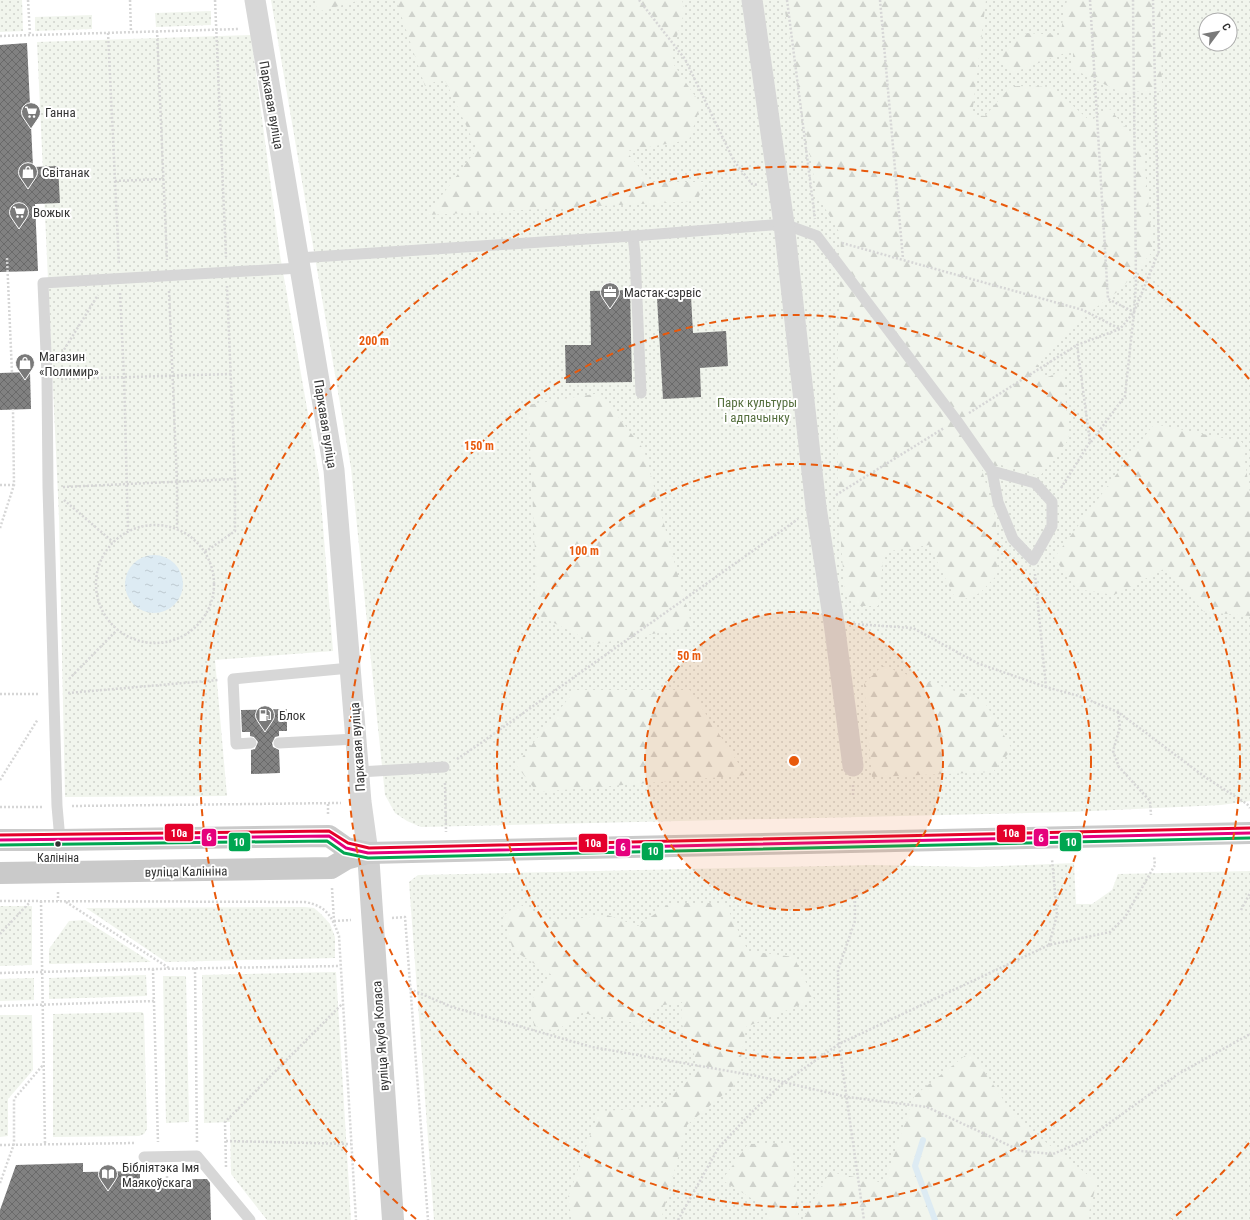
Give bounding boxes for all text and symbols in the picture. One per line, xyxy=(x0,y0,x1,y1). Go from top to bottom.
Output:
north arrow xyxy=(1198,12,1238,52)
text: С xyxy=(1219,21,1233,33)
street label: Паркавая вуліца xyxy=(256,60,287,150)
supermarket icon: Ганна xyxy=(20,101,42,129)
place label: Ганна xyxy=(45,105,76,120)
shop icon: Світанак xyxy=(17,161,39,189)
place label: Світанак xyxy=(42,165,90,180)
supermarket icon: Вожык xyxy=(8,201,30,229)
place label: Вожык xyxy=(33,205,71,220)
office icon: Мастак-сэрвіс xyxy=(599,281,621,309)
place label: Мастак-сэрвіс xyxy=(624,285,701,300)
text: 200 m xyxy=(359,334,389,348)
place label: Магазин «Полимир» xyxy=(39,349,99,379)
shop icon: Магазин «Полимир» xyxy=(14,352,36,380)
street label: Паркавая вуліца xyxy=(311,379,340,469)
park label: Парк культуры і адпачынку xyxy=(717,395,797,425)
text: 150 m xyxy=(464,439,494,453)
text: 100 m xyxy=(569,544,599,558)
text: 50 m xyxy=(677,649,701,663)
street label: Паркавая вуліца xyxy=(347,702,368,792)
fuel station icon: Блок xyxy=(254,704,276,732)
place label: Блок xyxy=(279,708,306,723)
centre of rings xyxy=(787,754,801,768)
line badge: 10а xyxy=(164,823,194,842)
line badge: 10а xyxy=(996,824,1026,843)
text: 10а xyxy=(171,827,187,840)
text: 10а xyxy=(1003,827,1019,840)
line badge: 6 xyxy=(201,828,217,847)
line badge: 6 xyxy=(1033,828,1049,847)
text: 6 xyxy=(206,831,212,844)
line badge: 10 xyxy=(228,832,251,852)
text: 6 xyxy=(1038,832,1044,845)
line badge: 10 xyxy=(1059,832,1082,852)
line badge: 10а xyxy=(578,833,608,853)
text: 10 xyxy=(233,836,245,849)
text: 10 xyxy=(1065,836,1077,849)
text: 10а xyxy=(585,837,601,850)
line badge: 6 xyxy=(615,838,631,857)
marker: Калініна xyxy=(53,839,63,849)
text: 6 xyxy=(620,841,626,854)
line badge: 10 xyxy=(641,842,664,861)
text: 10 xyxy=(647,845,659,858)
place label: Калініна xyxy=(37,851,79,865)
street label: вуліца Калініна xyxy=(144,863,228,880)
street label: вуліца Якуба Коласа xyxy=(369,980,392,1092)
place label: Бібліятэка Імя Маякоўскага xyxy=(122,1160,199,1190)
library icon: Бібліятэка Імя Маякоўскага xyxy=(97,1163,119,1191)

